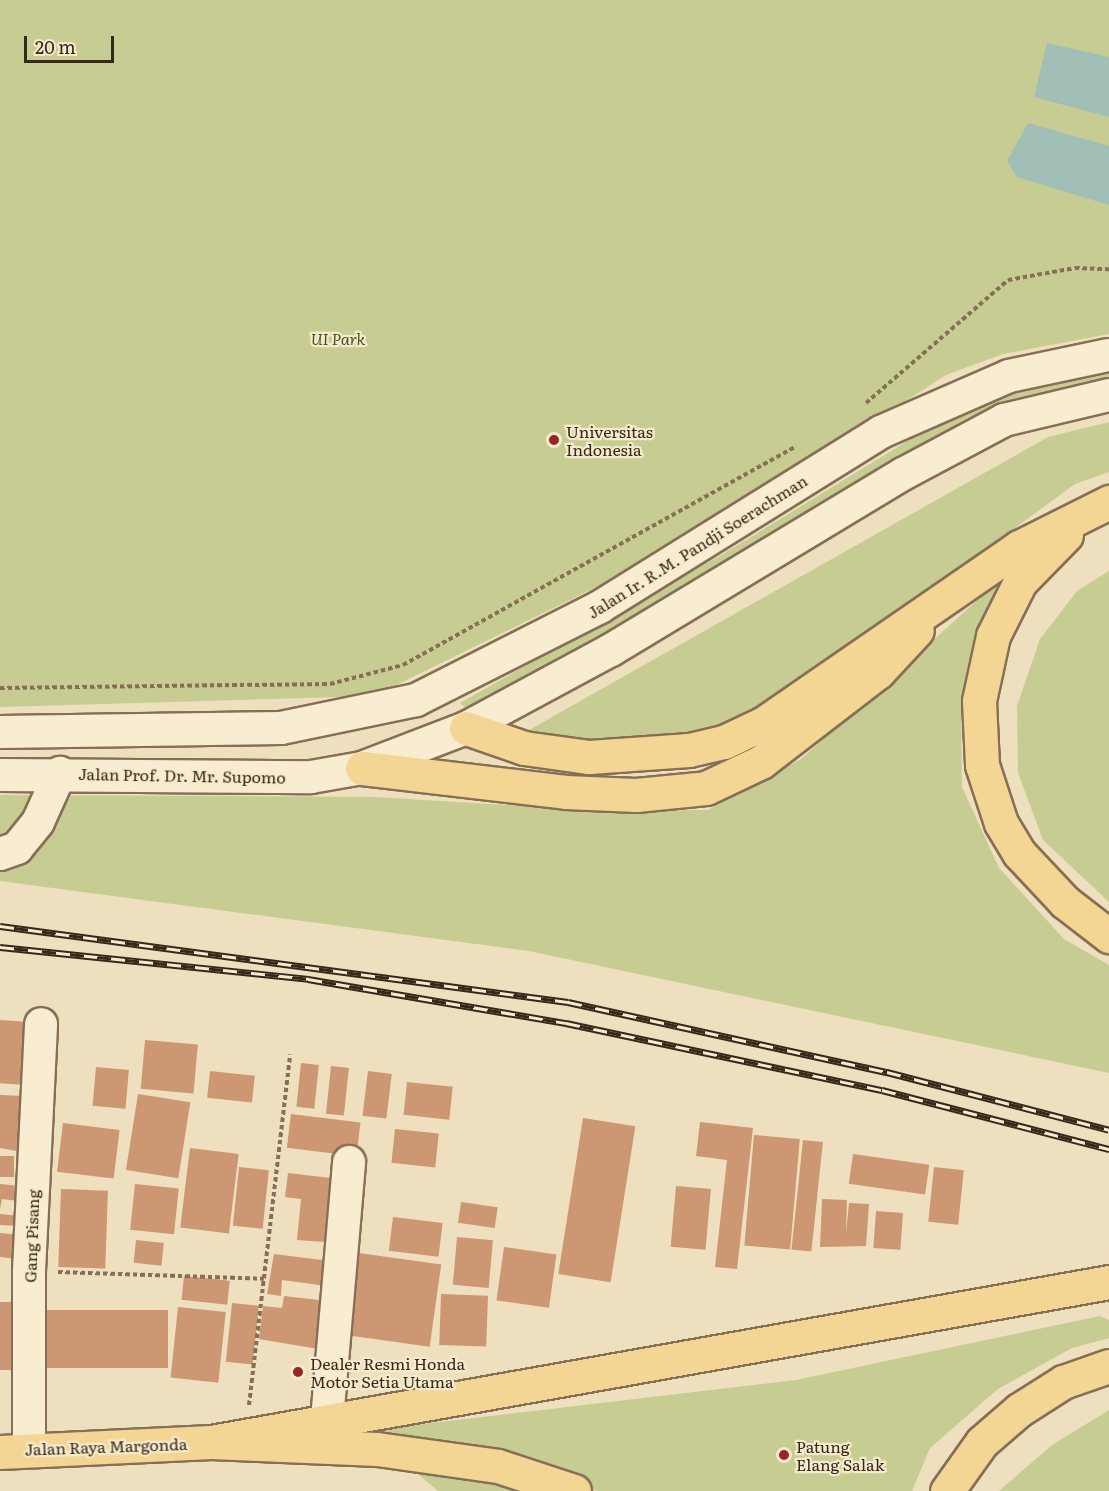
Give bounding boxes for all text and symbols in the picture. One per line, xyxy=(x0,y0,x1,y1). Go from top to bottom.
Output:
scale bar xyxy=(27,24,117,62)
text: 20 m xyxy=(35,33,76,60)
park label: UI Park xyxy=(311,328,365,348)
place label: Universitas Indonesia xyxy=(566,421,653,459)
marker: Universitas Indonesia xyxy=(547,433,561,447)
street label: Jalan Ir. R.M. Pandji Soerachman xyxy=(584,470,810,622)
street label: Jalan Prof. Dr. Mr. Supomo xyxy=(78,764,286,786)
street label: Gang Pisang xyxy=(20,1189,42,1283)
place label: Dealer Resmi Honda Motor Setia Utama xyxy=(310,1353,465,1391)
marker: Dealer Resmi Honda Motor Setia Utama xyxy=(291,1365,305,1379)
street label: Jalan Raya Margonda xyxy=(24,1434,188,1458)
place label: Patung Elang Salak xyxy=(796,1436,884,1474)
marker: Patung Elang Salak xyxy=(777,1448,791,1462)

